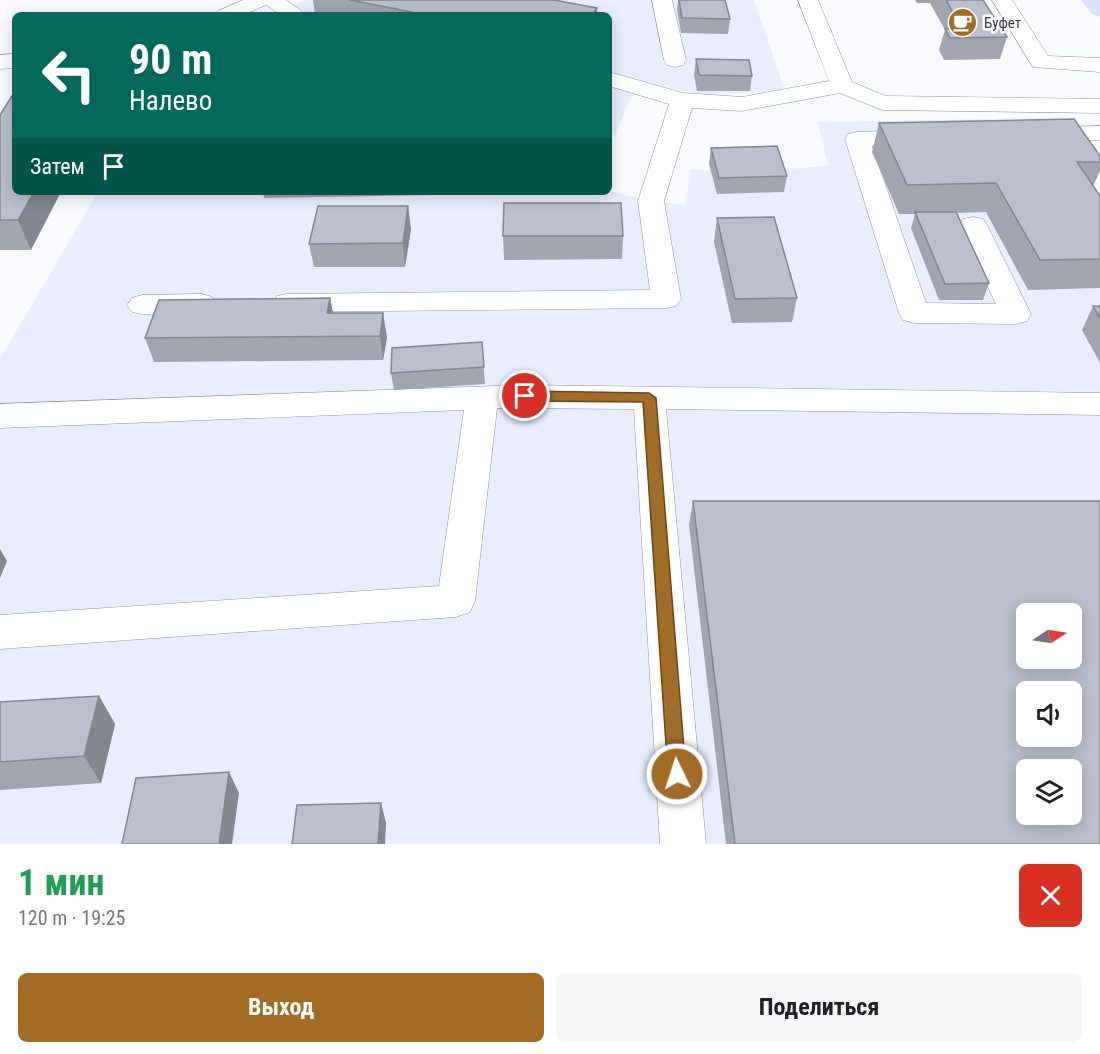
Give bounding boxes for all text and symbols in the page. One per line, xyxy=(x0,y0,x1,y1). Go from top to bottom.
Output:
cafe icon: Буфет xyxy=(947,7,979,39)
place label: Буфет xyxy=(984,14,1021,32)
text: 90 m xyxy=(129,35,212,84)
icon: left xyxy=(30,36,108,114)
text: Налево xyxy=(129,85,212,117)
icon: arrive xyxy=(97,150,130,183)
text: Затем xyxy=(30,154,85,179)
pin xyxy=(499,370,550,421)
icon: arrive xyxy=(508,379,541,412)
north arrow xyxy=(1016,603,1082,669)
map controls xyxy=(1016,603,1082,825)
button: sound xyxy=(1016,681,1082,747)
position arrow xyxy=(645,742,709,806)
button: layers xyxy=(1016,759,1082,825)
text: 1 мин xyxy=(18,862,104,904)
button: close xyxy=(1019,864,1082,927)
text: 120 m · 19:25 xyxy=(18,906,125,930)
button: Выход xyxy=(18,973,544,1042)
button: Поделиться xyxy=(556,973,1082,1042)

